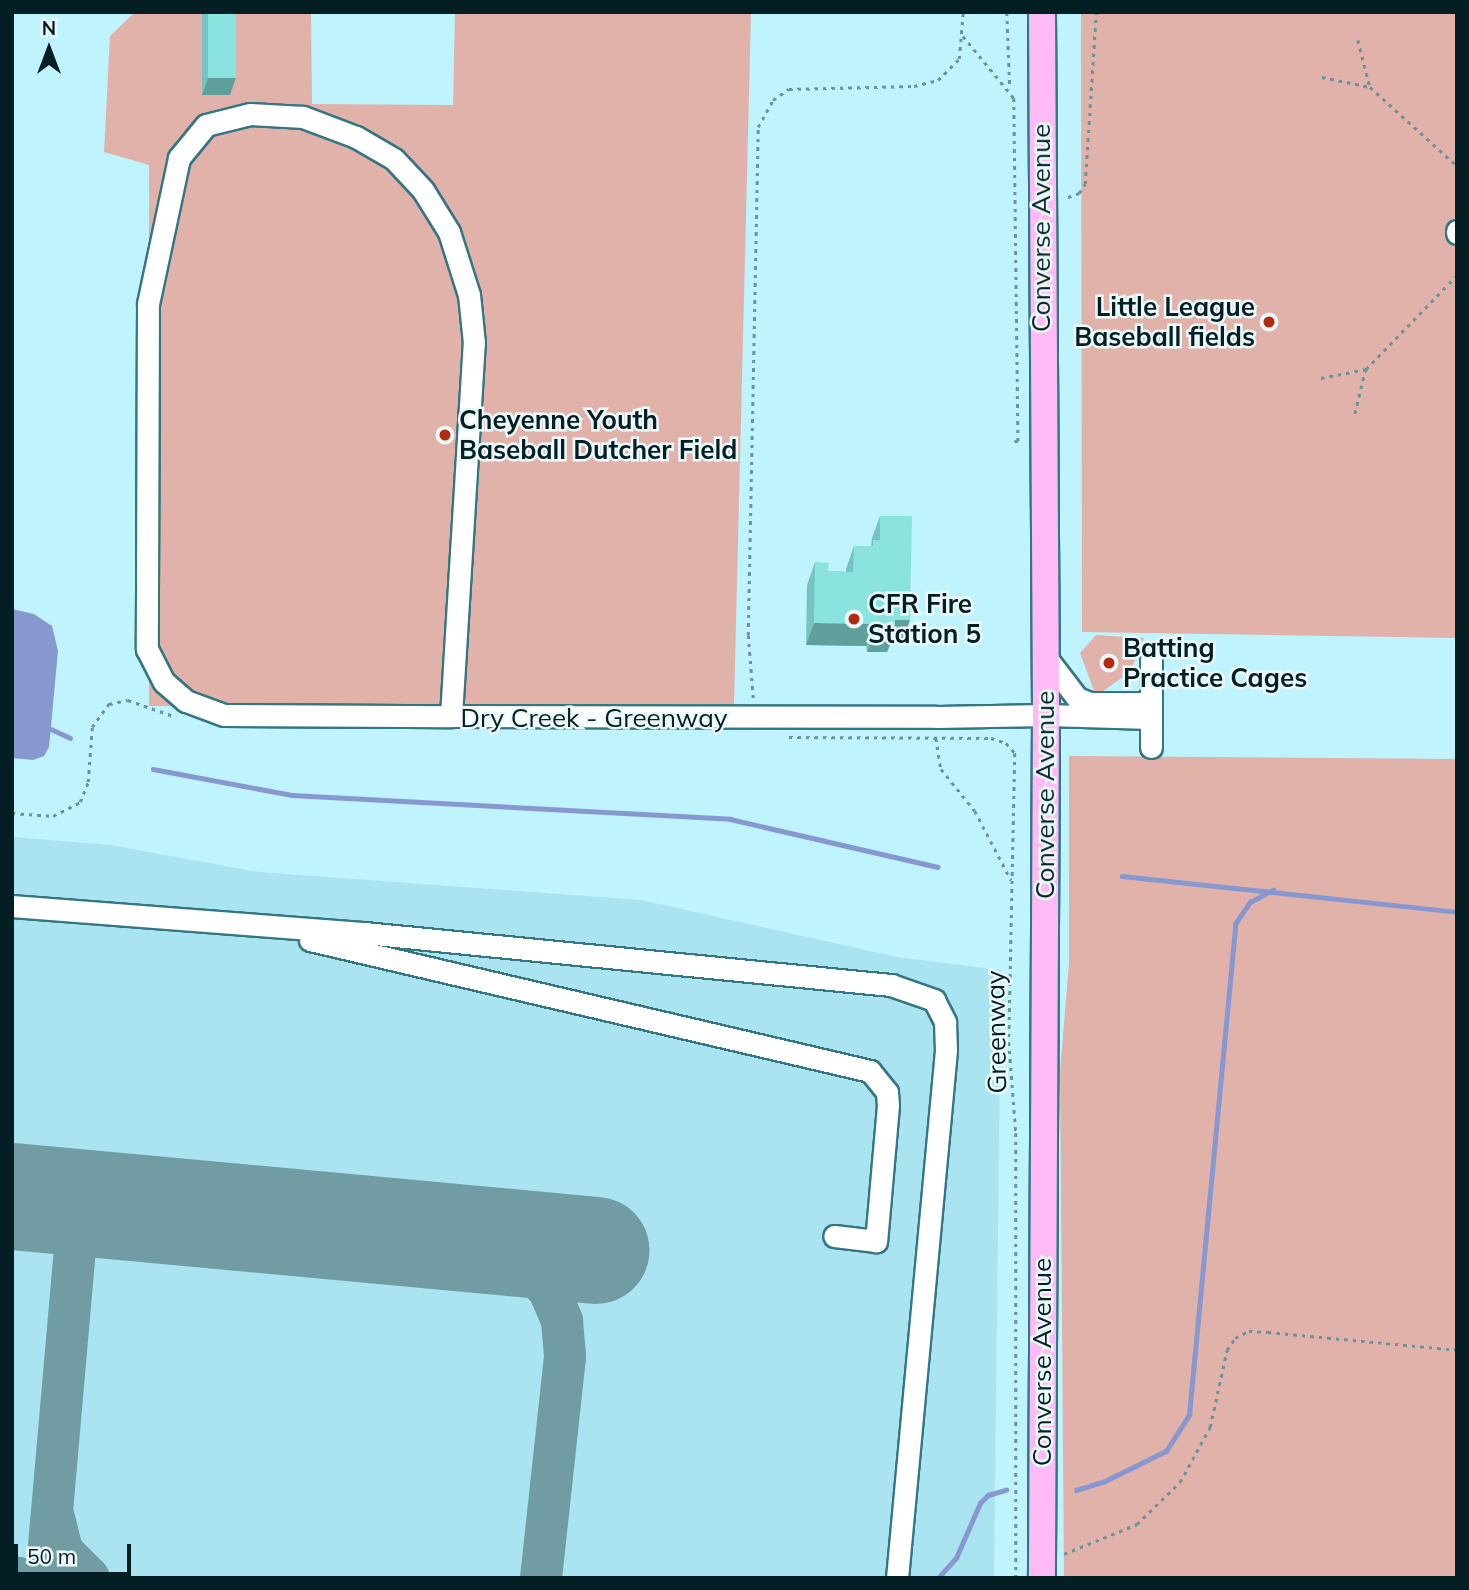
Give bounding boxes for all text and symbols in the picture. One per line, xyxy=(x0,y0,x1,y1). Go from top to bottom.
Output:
north arrow xyxy=(14,14,84,84)
text: N xyxy=(42,16,56,40)
street label: Converse Avenue xyxy=(1025,124,1057,332)
place label: Little League Baseball fields xyxy=(1074,291,1255,352)
marker: Little League Baseball fields xyxy=(1261,314,1277,330)
place label: Cheyenne Youth Baseball Dutcher Field xyxy=(459,404,737,466)
marker: Cheyenne Youth Baseball Dutcher Field xyxy=(437,427,453,443)
place label: CFR Fire Station 5 xyxy=(868,588,981,650)
marker: CFR Fire Station 5 xyxy=(846,611,862,627)
place label: Batting Practice Cages xyxy=(1123,632,1307,694)
marker: Batting Practice Cages xyxy=(1101,655,1117,671)
street label: Converse Avenue xyxy=(1029,691,1061,899)
street label: Dry Creek - Greenway xyxy=(461,702,727,734)
street label: Greenway xyxy=(979,970,1013,1094)
street label: Converse Avenue xyxy=(1026,1258,1058,1466)
scale bar xyxy=(18,1530,135,1574)
text: 50 m xyxy=(27,1543,76,1569)

